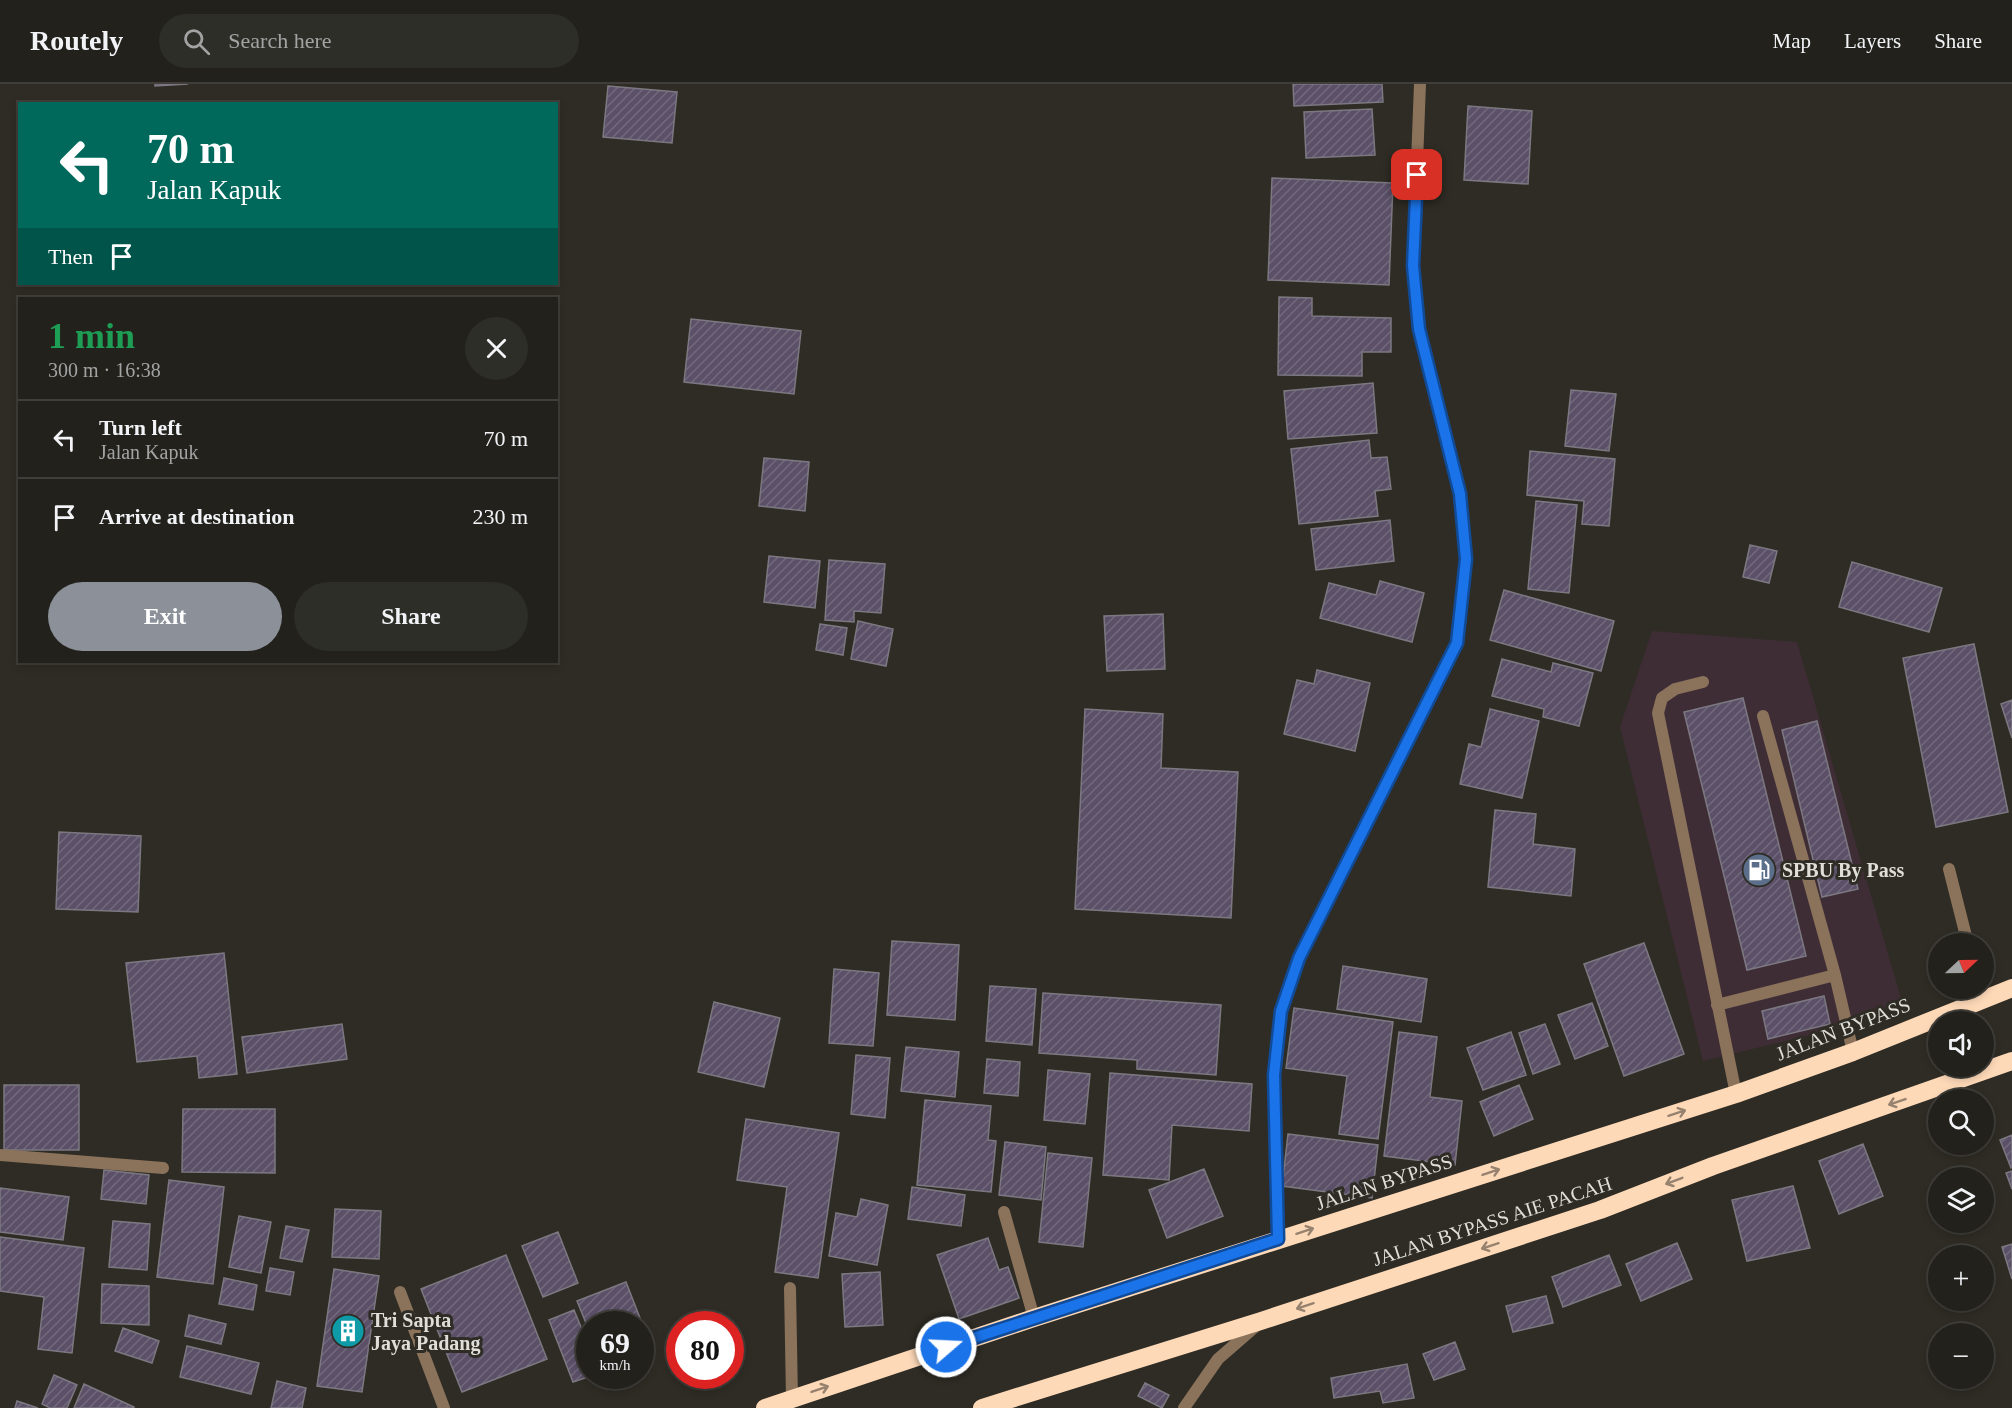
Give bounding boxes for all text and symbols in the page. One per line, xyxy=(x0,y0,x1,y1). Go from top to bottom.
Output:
search box xyxy=(159,14,579,68)
text: Routely xyxy=(30,25,123,56)
icon: search xyxy=(180,25,213,58)
text: Search here xyxy=(228,28,332,53)
text: Map xyxy=(1773,29,1811,53)
text: Layers xyxy=(1844,29,1901,53)
text: Share xyxy=(1934,29,1982,53)
icon: left xyxy=(48,126,126,204)
text: 70 m xyxy=(147,126,235,172)
pin xyxy=(1391,149,1442,200)
icon: arrive xyxy=(1400,158,1433,191)
text: Jalan Kapuk xyxy=(147,175,281,205)
icon: arrive xyxy=(105,240,138,273)
text: Then xyxy=(48,244,93,269)
text: 1 min xyxy=(48,316,135,356)
button: close xyxy=(465,317,528,380)
text: 300 m · 16:38 xyxy=(48,359,161,381)
text: Turn left xyxy=(99,415,182,440)
icon: left xyxy=(48,423,81,456)
text: 70 m xyxy=(483,426,528,451)
text: Jalan Kapuk xyxy=(99,441,198,463)
icon: arrive xyxy=(48,501,81,534)
text: Arrive at destination xyxy=(99,504,295,529)
text: 230 m xyxy=(472,504,528,529)
button: Exit xyxy=(48,582,282,651)
button: Share xyxy=(294,582,528,651)
fuel station icon: SPBU By Pass xyxy=(1741,852,1777,888)
place label: SPBU By Pass xyxy=(1782,859,1904,882)
north arrow xyxy=(1928,933,1994,999)
map controls xyxy=(1928,933,1994,1389)
street label: JALAN BYPASS xyxy=(1773,993,1913,1065)
button: sound xyxy=(1928,1011,1994,1077)
button: search xyxy=(1928,1089,1994,1155)
one-way arrow xyxy=(1888,1097,1907,1108)
one-way arrow xyxy=(1667,1107,1686,1118)
street label: JALAN BYPASS xyxy=(1313,1150,1455,1214)
one-way arrow xyxy=(1481,1166,1500,1177)
button: layers xyxy=(1928,1167,1994,1233)
street label: JALAN BYPASS AIE PACAH xyxy=(1370,1172,1614,1270)
one-way arrow xyxy=(1665,1176,1684,1187)
one-way arrow xyxy=(1295,1224,1314,1235)
one-way arrow xyxy=(1481,1241,1500,1252)
button: + xyxy=(1928,1245,1994,1311)
one-way arrow xyxy=(1296,1302,1315,1313)
place label: Tri Sapta Jaya Padang xyxy=(371,1309,480,1355)
speed limit sign: 80 xyxy=(666,1311,744,1389)
building icon: Tri Sapta Jaya Padang xyxy=(330,1313,366,1349)
position arrow xyxy=(914,1315,978,1379)
button: − xyxy=(1928,1323,1994,1389)
text: 69 xyxy=(600,1326,630,1359)
text: km/h xyxy=(600,1357,630,1373)
one-way arrow xyxy=(810,1383,829,1394)

